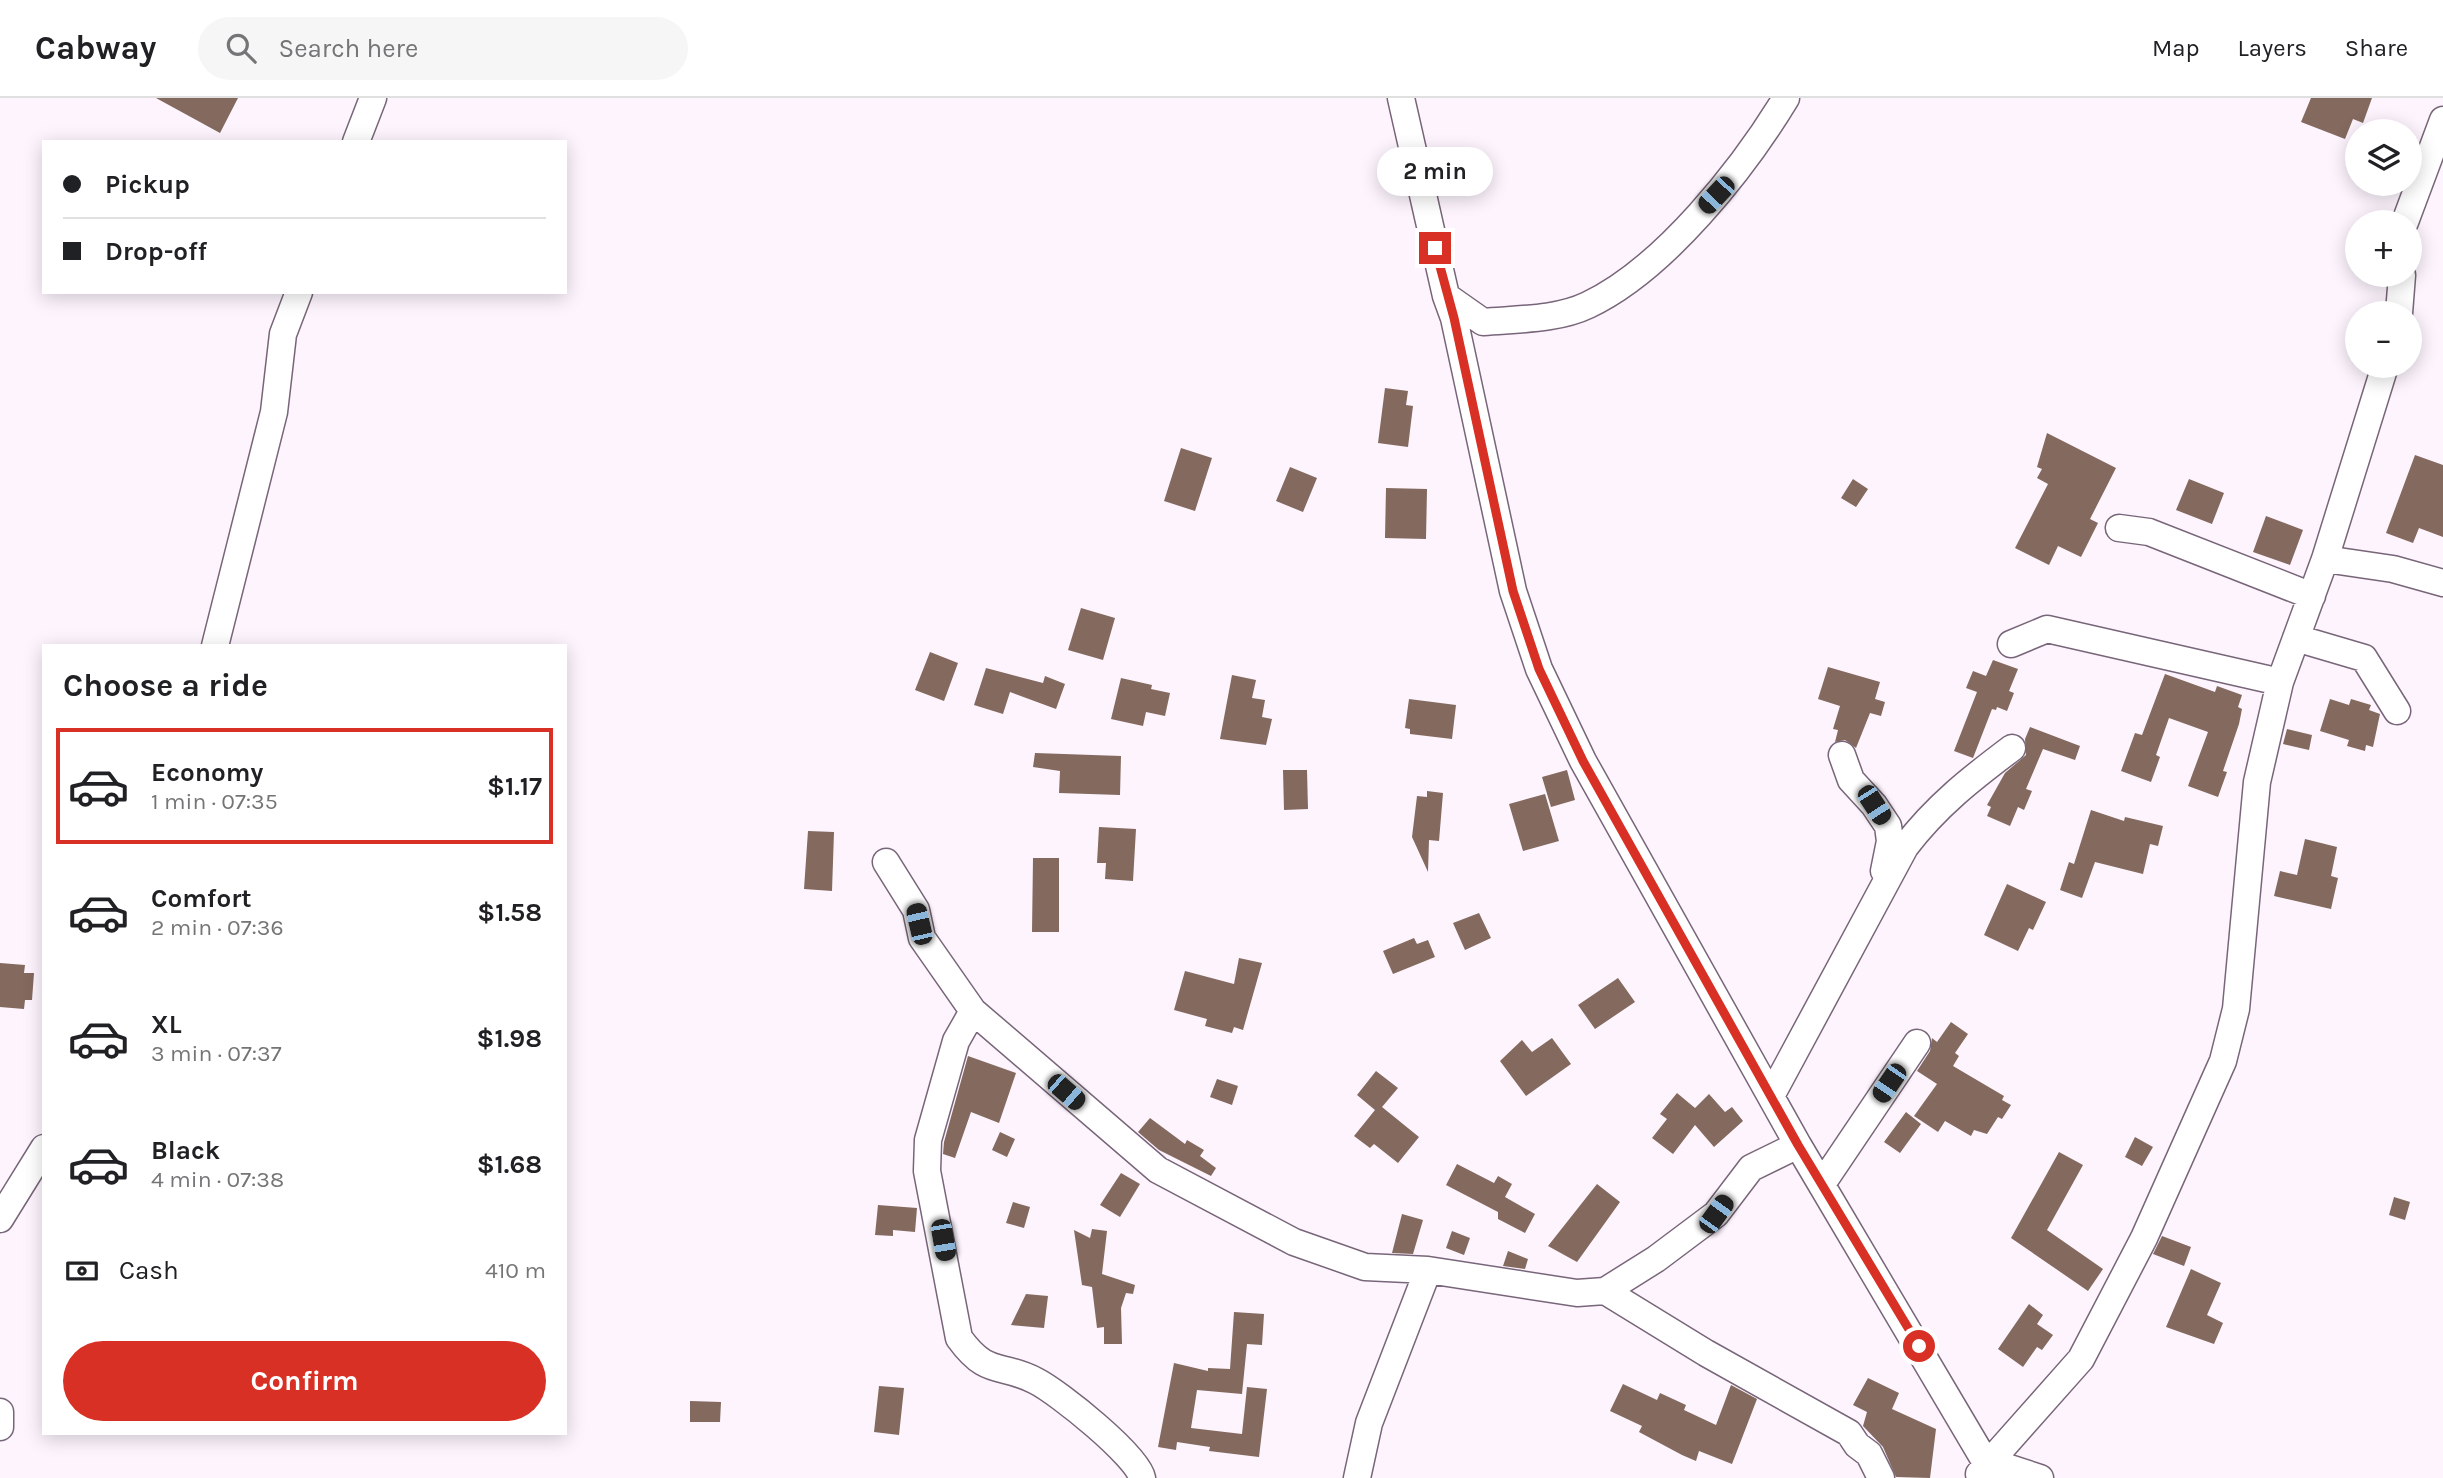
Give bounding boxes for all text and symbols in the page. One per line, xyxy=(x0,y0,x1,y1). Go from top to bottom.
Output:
search box xyxy=(198,17,688,80)
text: Cabway xyxy=(35,29,156,67)
icon: search xyxy=(222,29,260,67)
text: Search here xyxy=(278,33,418,64)
text: Map xyxy=(2152,34,2200,62)
text: Layers xyxy=(2238,34,2307,62)
text: Share xyxy=(2345,34,2408,62)
map controls xyxy=(2345,119,2422,378)
button: layers xyxy=(2345,119,2422,196)
callout: 2 min xyxy=(1377,146,1493,195)
text: 2 min xyxy=(1403,158,1467,185)
text: Pickup xyxy=(105,169,190,200)
car xyxy=(1694,172,1739,218)
button: + xyxy=(2345,210,2422,287)
route end xyxy=(1419,232,1451,264)
text: Drop-off xyxy=(105,236,207,267)
button: − xyxy=(2345,301,2422,378)
text: Choose a ride xyxy=(63,667,268,704)
icon: car xyxy=(67,755,130,818)
text: Economy xyxy=(151,757,263,788)
text: $1.17 xyxy=(487,771,542,802)
car xyxy=(1854,782,1895,828)
text: 1 min · 07:35 xyxy=(151,788,278,815)
icon: car xyxy=(67,881,130,944)
text: Comfort xyxy=(151,883,252,914)
text: $1.58 xyxy=(477,897,542,928)
car xyxy=(905,901,934,947)
text: 2 min · 07:36 xyxy=(151,914,284,941)
icon: car xyxy=(67,1007,130,1070)
text: XL xyxy=(151,1009,182,1040)
text: $1.98 xyxy=(477,1023,542,1054)
text: 3 min · 07:37 xyxy=(151,1040,281,1067)
car xyxy=(1869,1060,1910,1106)
car xyxy=(1044,1070,1089,1114)
icon: car xyxy=(67,1133,130,1196)
text: Black xyxy=(151,1135,220,1166)
text: $1.68 xyxy=(477,1149,542,1180)
text: 4 min · 07:38 xyxy=(151,1166,284,1193)
car xyxy=(1696,1191,1737,1237)
car xyxy=(930,1217,957,1263)
icon: cash xyxy=(63,1252,101,1290)
text: Cash xyxy=(119,1255,179,1286)
text: 410 m xyxy=(485,1257,546,1284)
route start xyxy=(1903,1330,1935,1362)
button: Confirm xyxy=(63,1341,546,1421)

